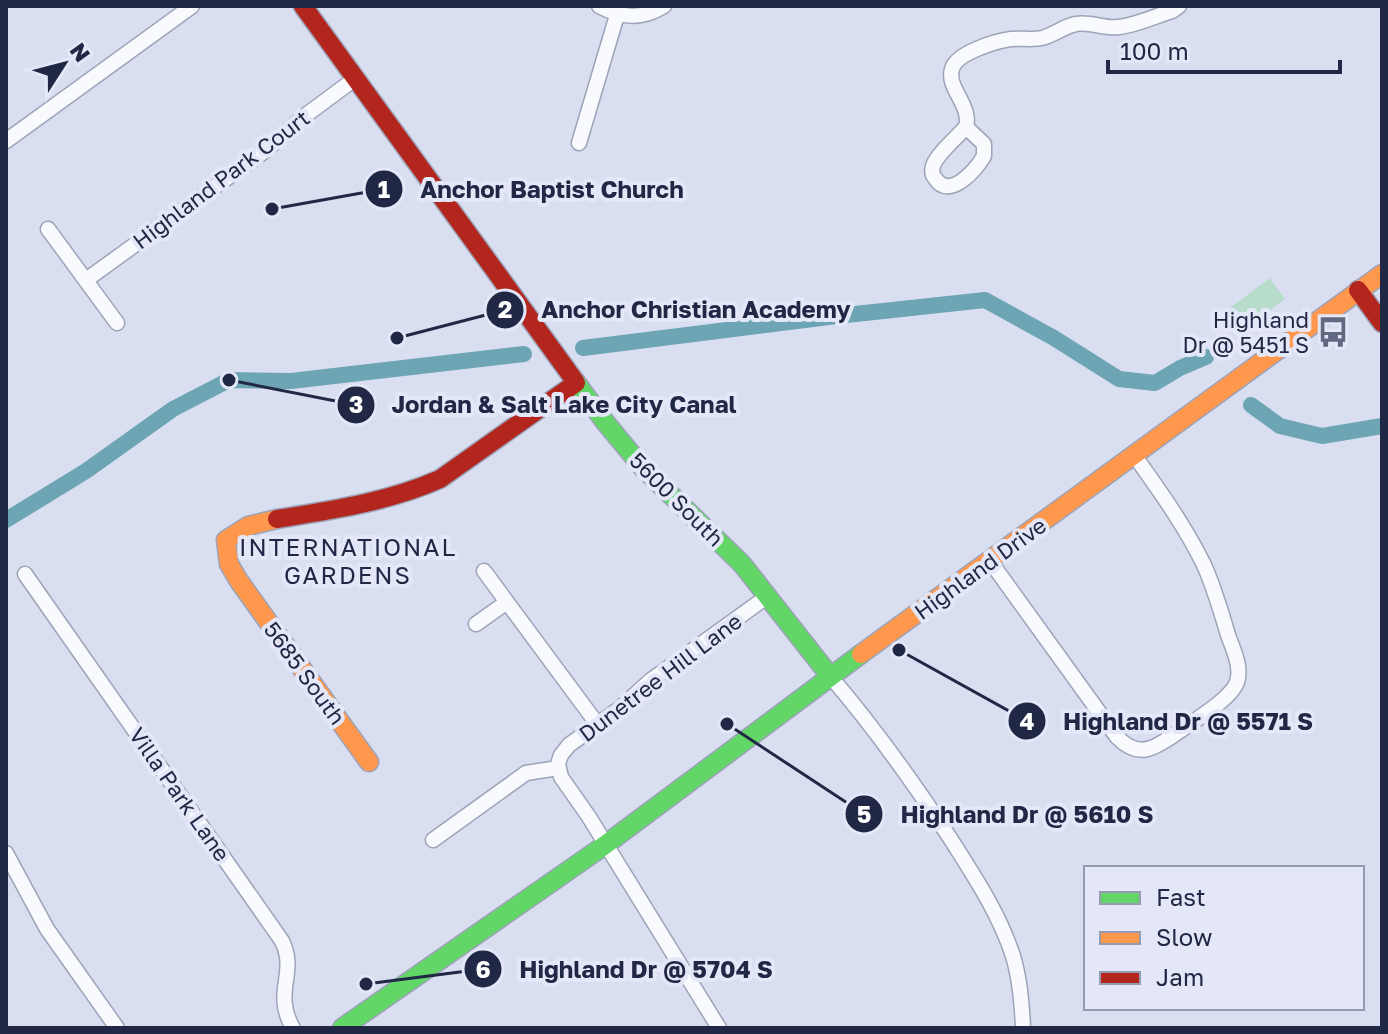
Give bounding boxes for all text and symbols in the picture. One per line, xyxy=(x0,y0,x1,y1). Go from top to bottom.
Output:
north arrow xyxy=(24,24,104,104)
scale bar xyxy=(1108,24,1340,74)
text: 100 m xyxy=(1120,36,1189,65)
text: N xyxy=(65,37,96,67)
street label: Highland Park Court xyxy=(127,104,315,254)
callout: Anchor Baptist Church xyxy=(364,165,699,213)
text: 1 xyxy=(378,174,390,203)
text: Anchor Baptist Church xyxy=(420,174,684,203)
callout: Anchor Christian Academy xyxy=(485,286,867,334)
text: 2 xyxy=(498,294,512,323)
text: Anchor Christian Academy xyxy=(541,294,851,323)
place label: Highland Dr @ 5451 S xyxy=(1182,306,1309,358)
bus stop icon: Highland Dr @ 5451 S xyxy=(1316,315,1350,349)
callout: Jordan & Salt Lake City Canal xyxy=(336,381,753,429)
text: 3 xyxy=(349,389,363,418)
text: Jordan & Salt Lake City Canal xyxy=(391,389,737,418)
street label: 5600 South xyxy=(624,446,730,552)
street label: Highland Drive xyxy=(909,511,1051,625)
district label: INTERNATIONAL GARDENS xyxy=(239,532,457,589)
street label: Dunetree Hill Lane xyxy=(573,607,747,747)
street label: 5685 South xyxy=(259,616,351,730)
callout: Highland Dr @ 5571 S xyxy=(1007,697,1329,745)
text: 4 xyxy=(1020,706,1035,735)
text: Highland Dr @ 5571 S xyxy=(1063,706,1313,735)
street label: Villa Park Lane xyxy=(124,722,236,866)
callout: Highland Dr @ 5610 S xyxy=(844,790,1169,838)
text: 5 xyxy=(857,799,871,828)
text: Highland Dr @ 5610 S xyxy=(900,799,1154,828)
legend xyxy=(1084,866,1364,1010)
text: Fast xyxy=(1156,882,1206,911)
text: Slow xyxy=(1156,922,1212,951)
callout: Highland Dr @ 5704 S xyxy=(463,945,789,993)
text: 6 xyxy=(475,954,491,983)
text: Highland Dr @ 5704 S xyxy=(519,954,773,983)
text: Jam xyxy=(1156,962,1204,991)

